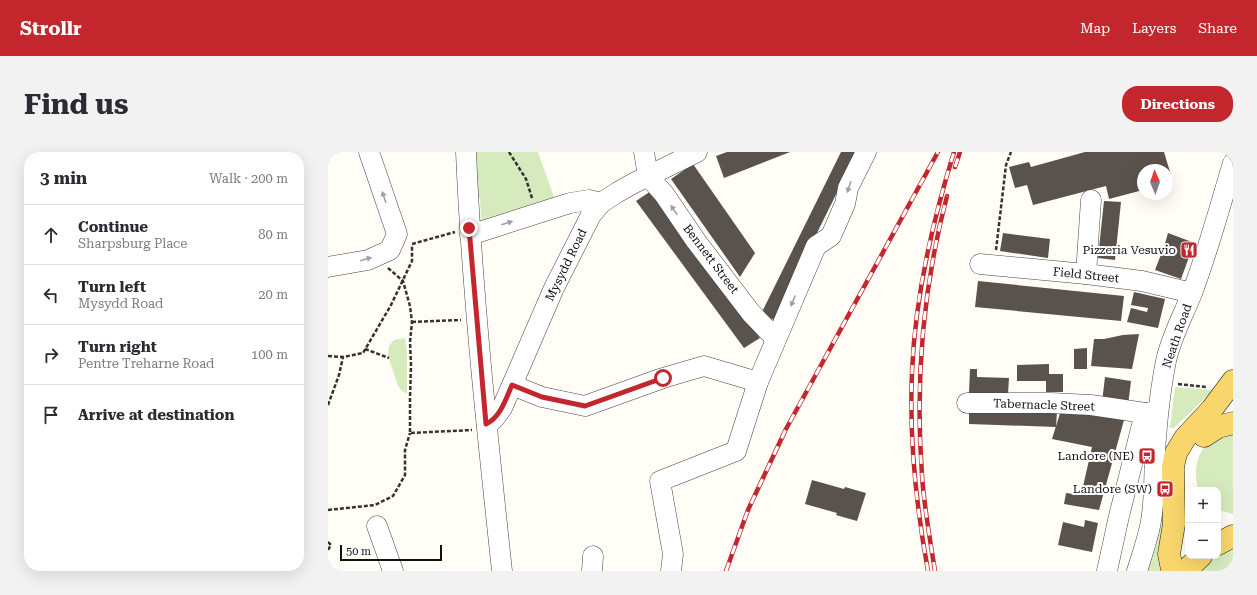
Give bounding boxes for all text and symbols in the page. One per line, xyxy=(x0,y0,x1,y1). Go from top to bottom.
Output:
text: Strollr xyxy=(20,17,82,40)
text: Map xyxy=(1080,20,1110,36)
text: Layers xyxy=(1132,20,1176,36)
text: Share xyxy=(1198,20,1237,36)
button: Directions xyxy=(1122,86,1233,122)
text: Find us xyxy=(24,88,128,121)
north arrow xyxy=(1137,164,1173,200)
text: 3 min xyxy=(40,168,87,188)
text: Walk · 200 m xyxy=(209,171,288,186)
one-way arrow xyxy=(846,182,852,194)
one-way arrow xyxy=(381,190,387,202)
one-way arrow xyxy=(670,204,678,215)
text: Continue xyxy=(78,218,148,236)
route end xyxy=(460,219,478,237)
one-way arrow xyxy=(501,219,513,225)
street label: Bennett Street xyxy=(680,222,742,297)
icon: ahead xyxy=(40,224,62,246)
street label: Mysydd Road xyxy=(542,226,590,303)
text: 80 m xyxy=(258,227,288,242)
text: Sharpsburg Place xyxy=(78,236,188,251)
restaurant icon: Pizzeria Vesuvio xyxy=(1179,240,1199,260)
place label: Pizzeria Vesuvio xyxy=(1083,243,1176,257)
one-way arrow xyxy=(360,256,372,262)
street label: Field Street xyxy=(1052,265,1120,285)
text: Turn left xyxy=(78,278,146,296)
icon: left xyxy=(40,284,62,306)
text: 20 m xyxy=(258,287,288,302)
one-way arrow xyxy=(789,295,795,307)
text: Mysydd Road xyxy=(78,296,163,311)
street label: Neath Road xyxy=(1159,302,1195,370)
text: Turn right xyxy=(78,338,157,356)
icon: right xyxy=(40,344,62,366)
text: 100 m xyxy=(251,347,288,362)
text: Pentre Treharne Road xyxy=(78,356,214,371)
route start xyxy=(654,369,672,387)
street label: Tabernacle Street xyxy=(993,396,1096,414)
icon: arrive xyxy=(40,404,62,426)
text: Arrive at destination xyxy=(78,406,234,424)
bus stop icon: Landore (NE) xyxy=(1137,446,1157,466)
place label: Landore (NE) xyxy=(1058,449,1134,463)
bus stop icon: Landore (SW) xyxy=(1155,479,1175,499)
place label: Landore (SW) xyxy=(1073,482,1152,496)
map controls xyxy=(1185,487,1221,559)
button: + xyxy=(1185,487,1221,523)
button: − xyxy=(1185,523,1221,559)
scale bar xyxy=(340,543,442,562)
text: 50 m xyxy=(346,545,371,558)

